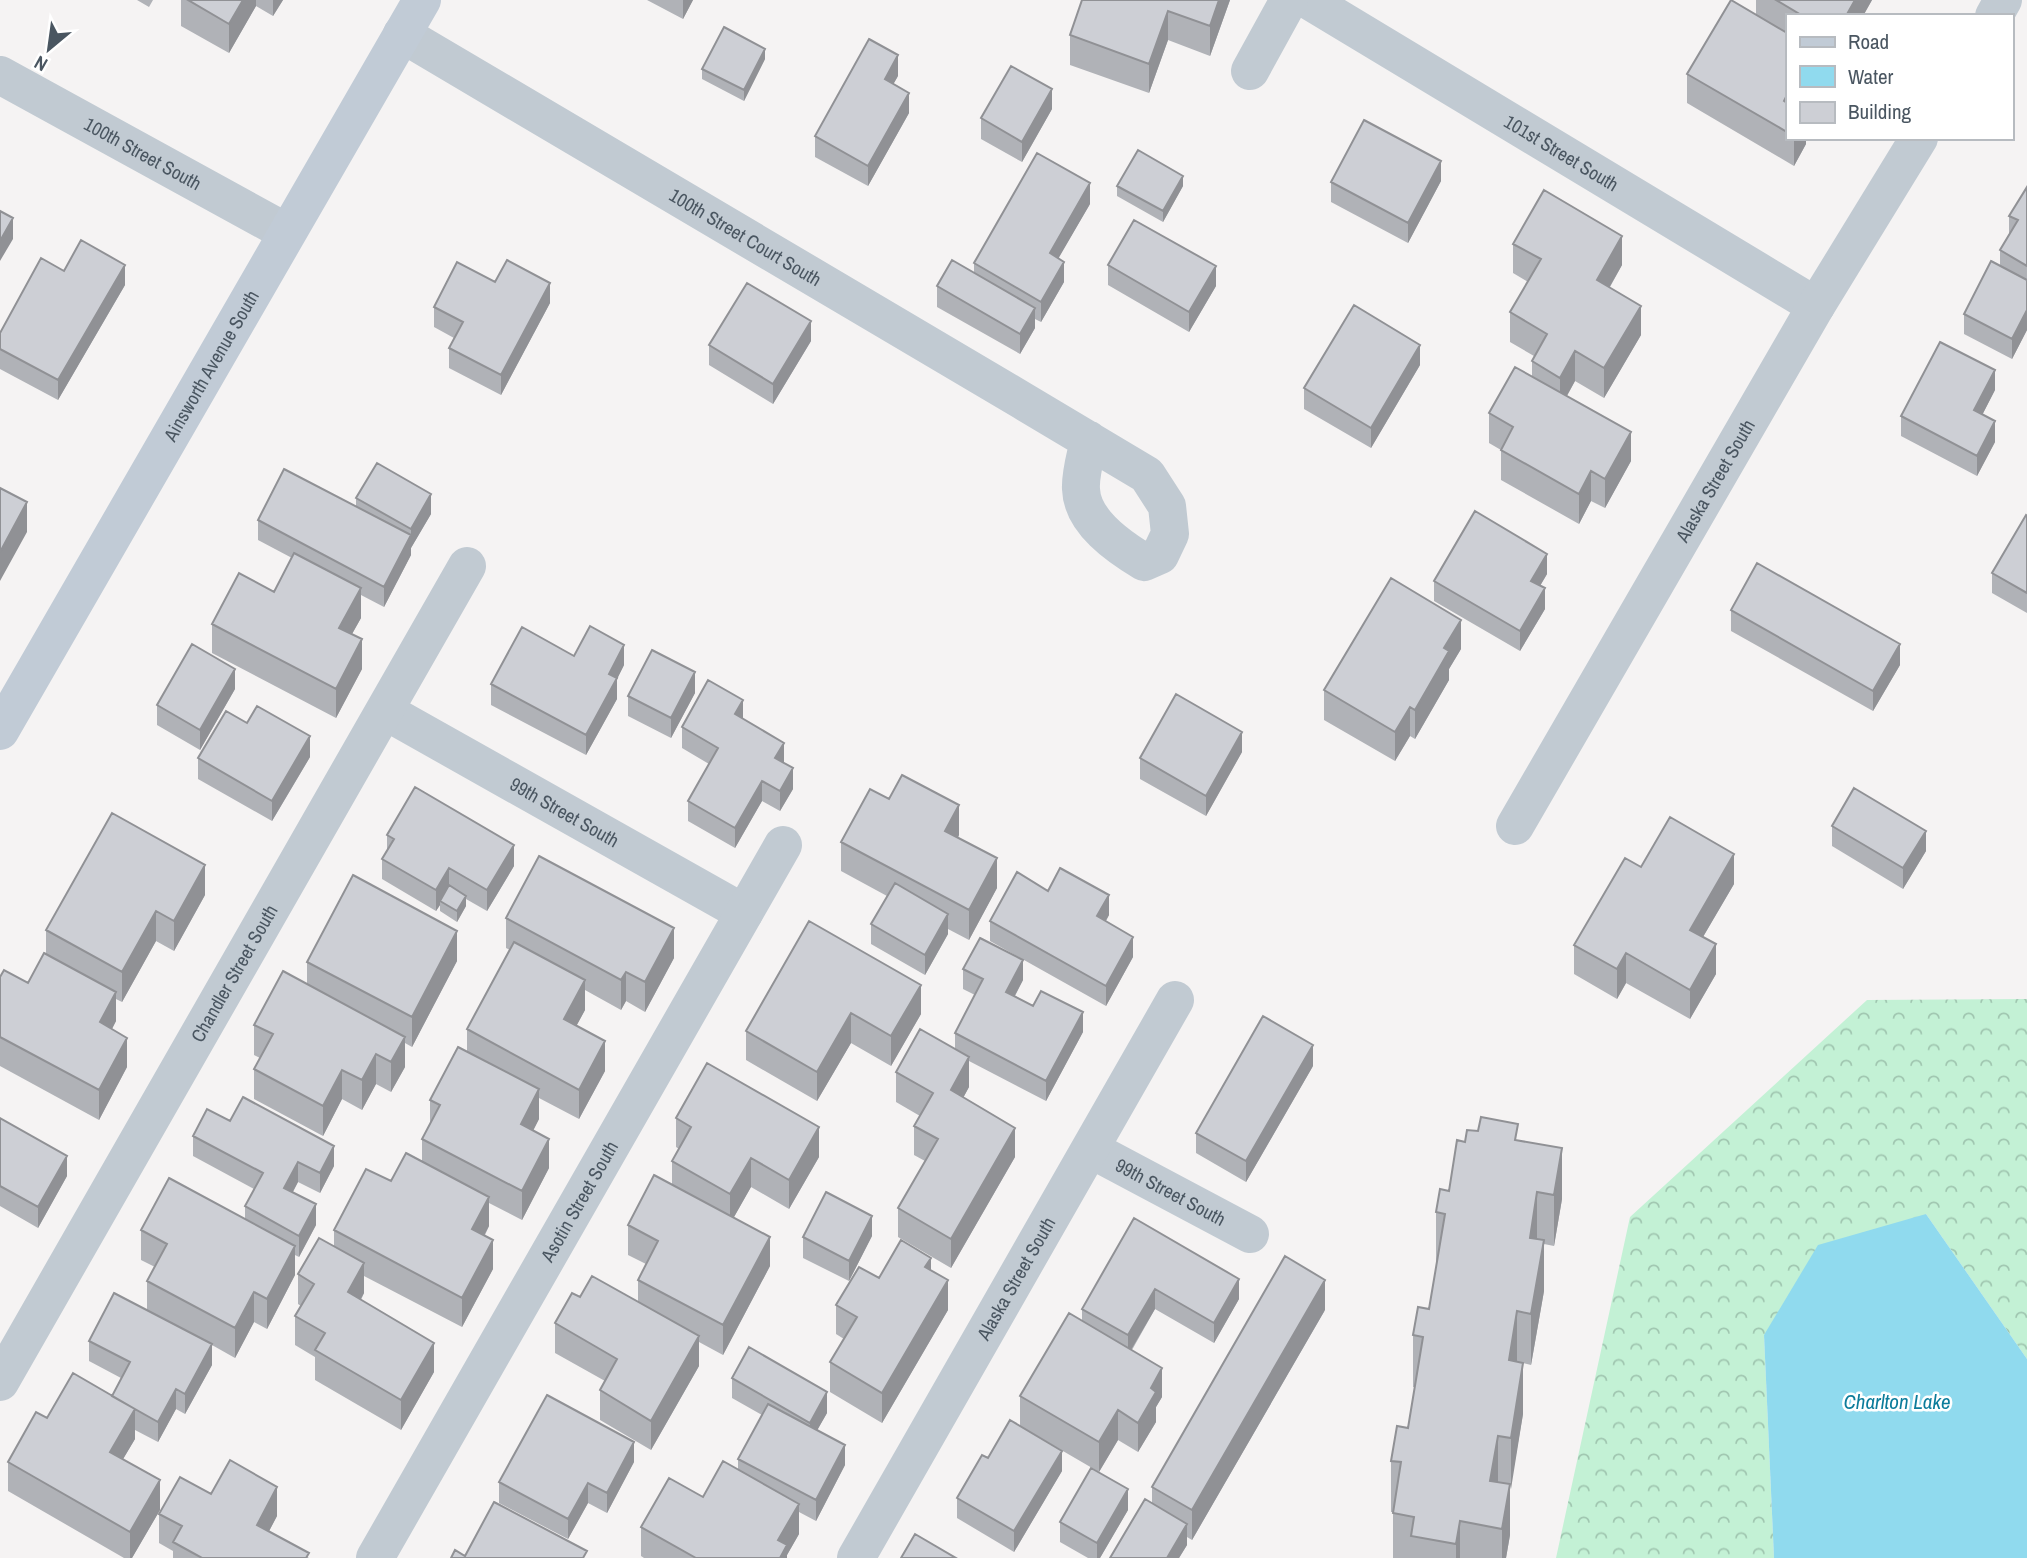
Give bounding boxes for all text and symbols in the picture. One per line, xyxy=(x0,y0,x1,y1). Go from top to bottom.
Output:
north arrow xyxy=(14,14,84,84)
legend xyxy=(1786,14,2013,140)
text: Road xyxy=(1848,27,1889,56)
text: N xyxy=(30,50,52,78)
text: Water xyxy=(1848,62,1894,91)
text: Building xyxy=(1848,97,1912,126)
street label: 101st Street South xyxy=(1499,108,1624,197)
street label: 100th Street South xyxy=(80,111,206,196)
street label: 100th Street Court South xyxy=(665,182,826,292)
street label: Ainsworth Avenue South xyxy=(157,285,265,447)
street label: Alaska Street South xyxy=(1669,414,1761,548)
street label: 99th Street South xyxy=(505,771,624,853)
street label: Chandler Street South xyxy=(184,900,284,1047)
street label: Asotin Street South xyxy=(534,1136,624,1267)
street label: 99th Street South xyxy=(1111,1152,1230,1232)
street label: Alaska Street South xyxy=(970,1212,1061,1346)
water label: Charlton Lake xyxy=(1843,1387,1951,1416)

